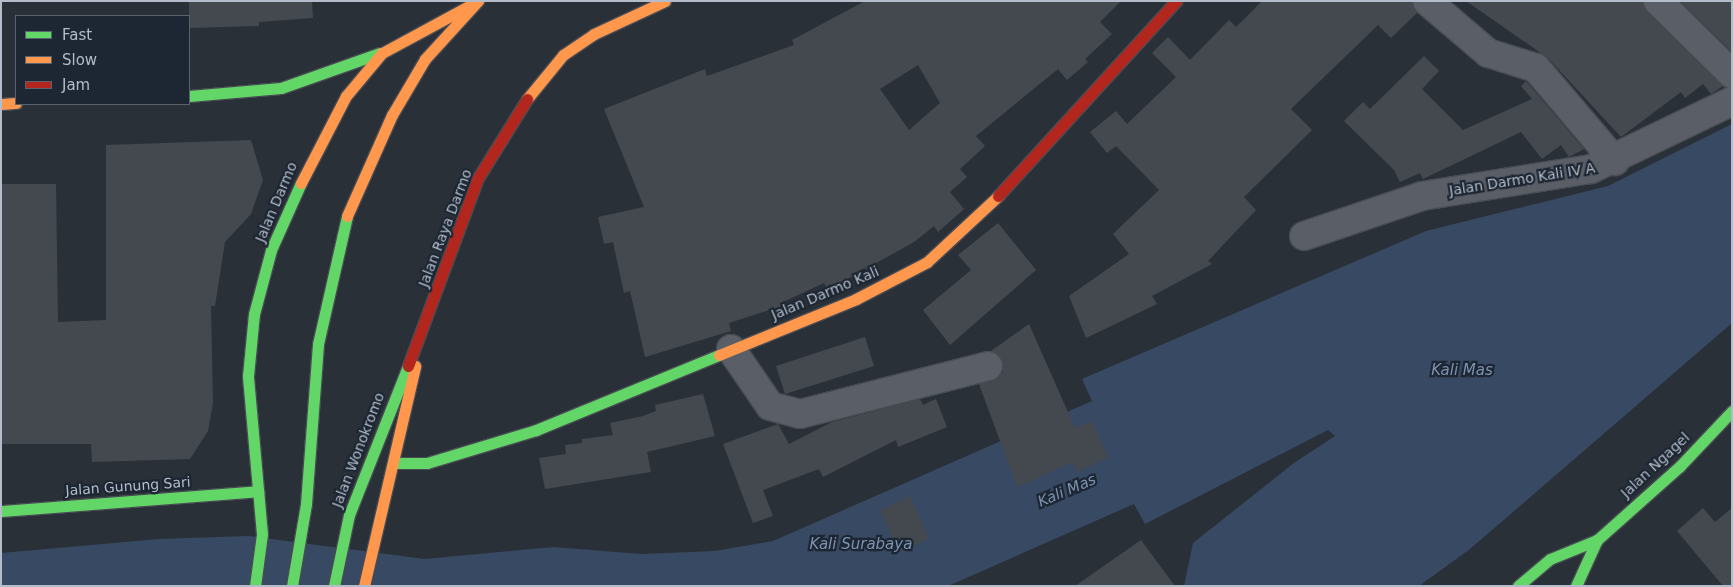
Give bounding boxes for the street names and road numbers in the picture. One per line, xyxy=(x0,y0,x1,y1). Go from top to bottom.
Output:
street label: Jalan Darmo xyxy=(252,159,300,245)
street label: Jalan Darmo Kali IV A xyxy=(1448,159,1596,199)
street label: Jalan Raya Darmo xyxy=(415,167,475,289)
street label: Jalan Darmo Kali xyxy=(769,263,881,323)
street label: Jalan Wonokromo xyxy=(328,390,388,510)
street label: Jalan Ngagel xyxy=(1617,429,1693,501)
street label: Jalan Gunung Sari xyxy=(65,473,191,499)

